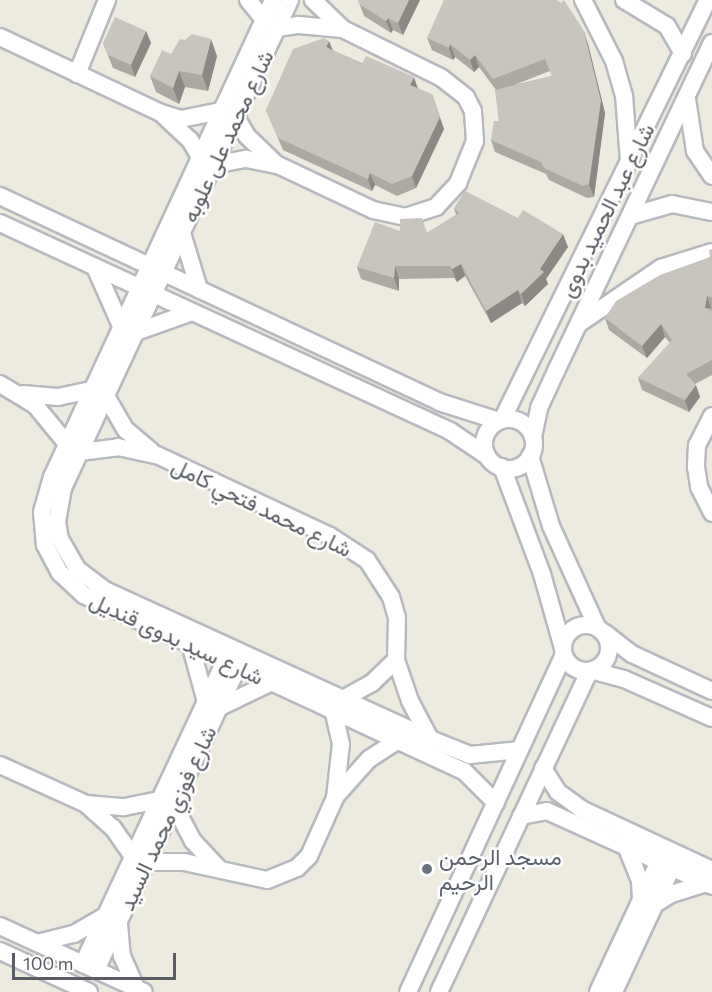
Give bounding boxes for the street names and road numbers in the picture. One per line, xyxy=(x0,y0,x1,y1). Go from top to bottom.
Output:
street label: شارع محمد على علوبه xyxy=(176,46,278,226)
street label: شارع عبد الحميد بدوى xyxy=(553,119,659,301)
street label: شارع محمد فتحي كامل xyxy=(168,452,356,562)
street label: شارع سيد بدوى قنديل xyxy=(86,586,268,690)
street label: شارع فوزي محمد السيد xyxy=(113,722,221,914)

